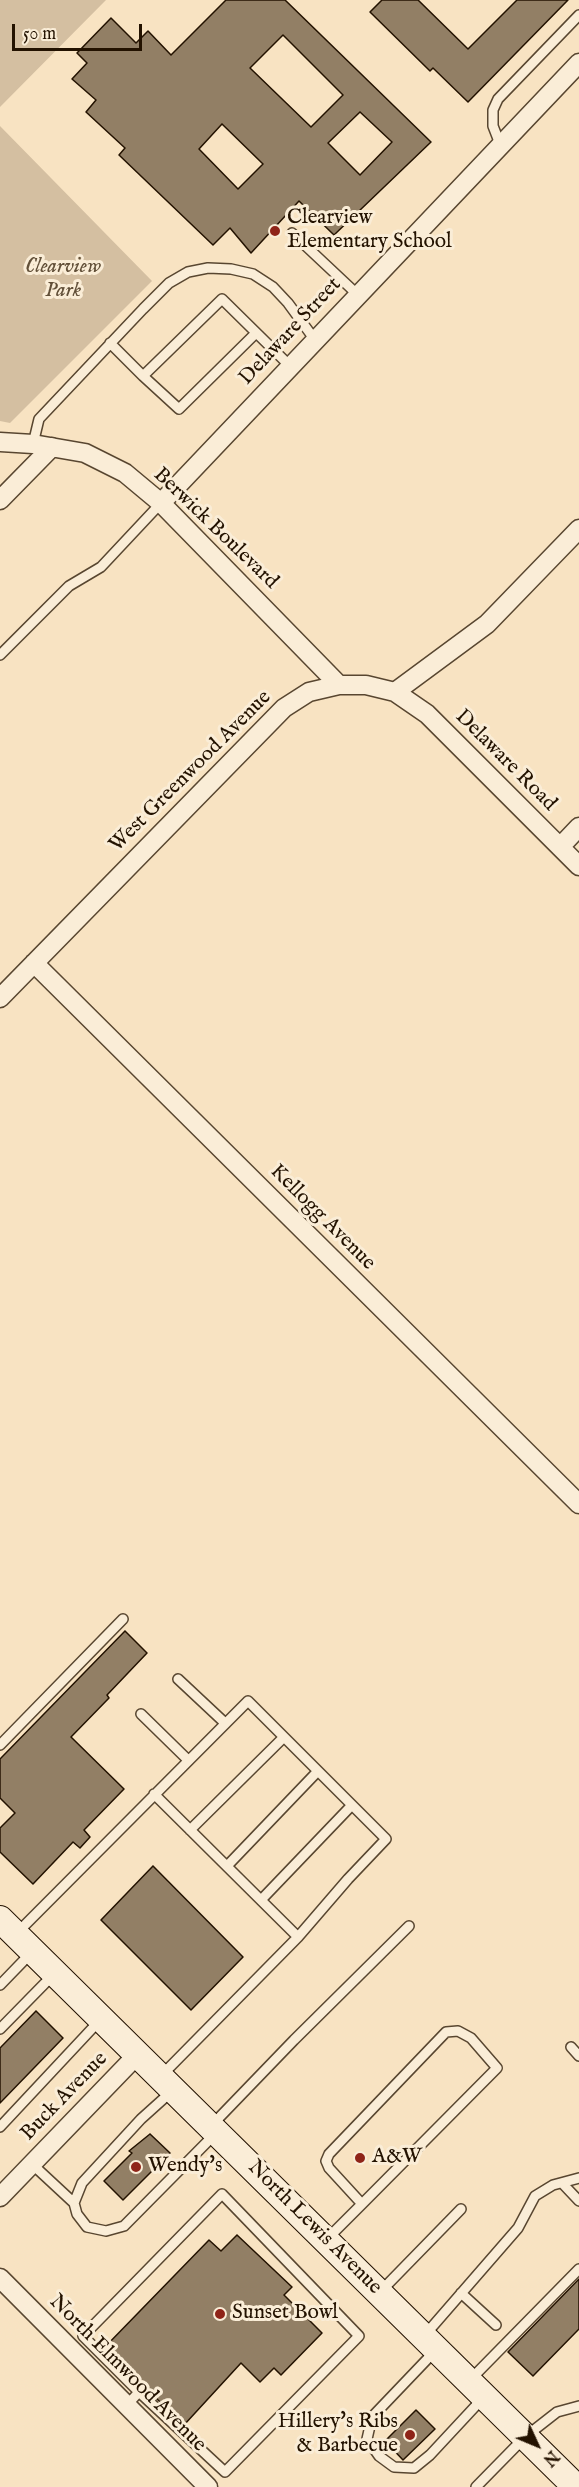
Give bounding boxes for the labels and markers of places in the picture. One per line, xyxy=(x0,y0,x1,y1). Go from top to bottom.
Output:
place label: Clearview Elementary School xyxy=(287,206,452,256)
marker: Clearview Elementary School xyxy=(268,224,282,238)
place label: A&W xyxy=(372,2145,422,2171)
marker: A&W xyxy=(353,2151,367,2165)
place label: Wendy's xyxy=(148,2154,222,2180)
marker: Wendy's xyxy=(129,2160,143,2174)
place label: Sunset Bowl xyxy=(232,2301,338,2327)
marker: Sunset Bowl xyxy=(213,2307,227,2321)
place label: Hillery's Ribs & Barbecue xyxy=(278,2410,398,2460)
marker: Hillery's Ribs & Barbecue xyxy=(403,2428,417,2442)

